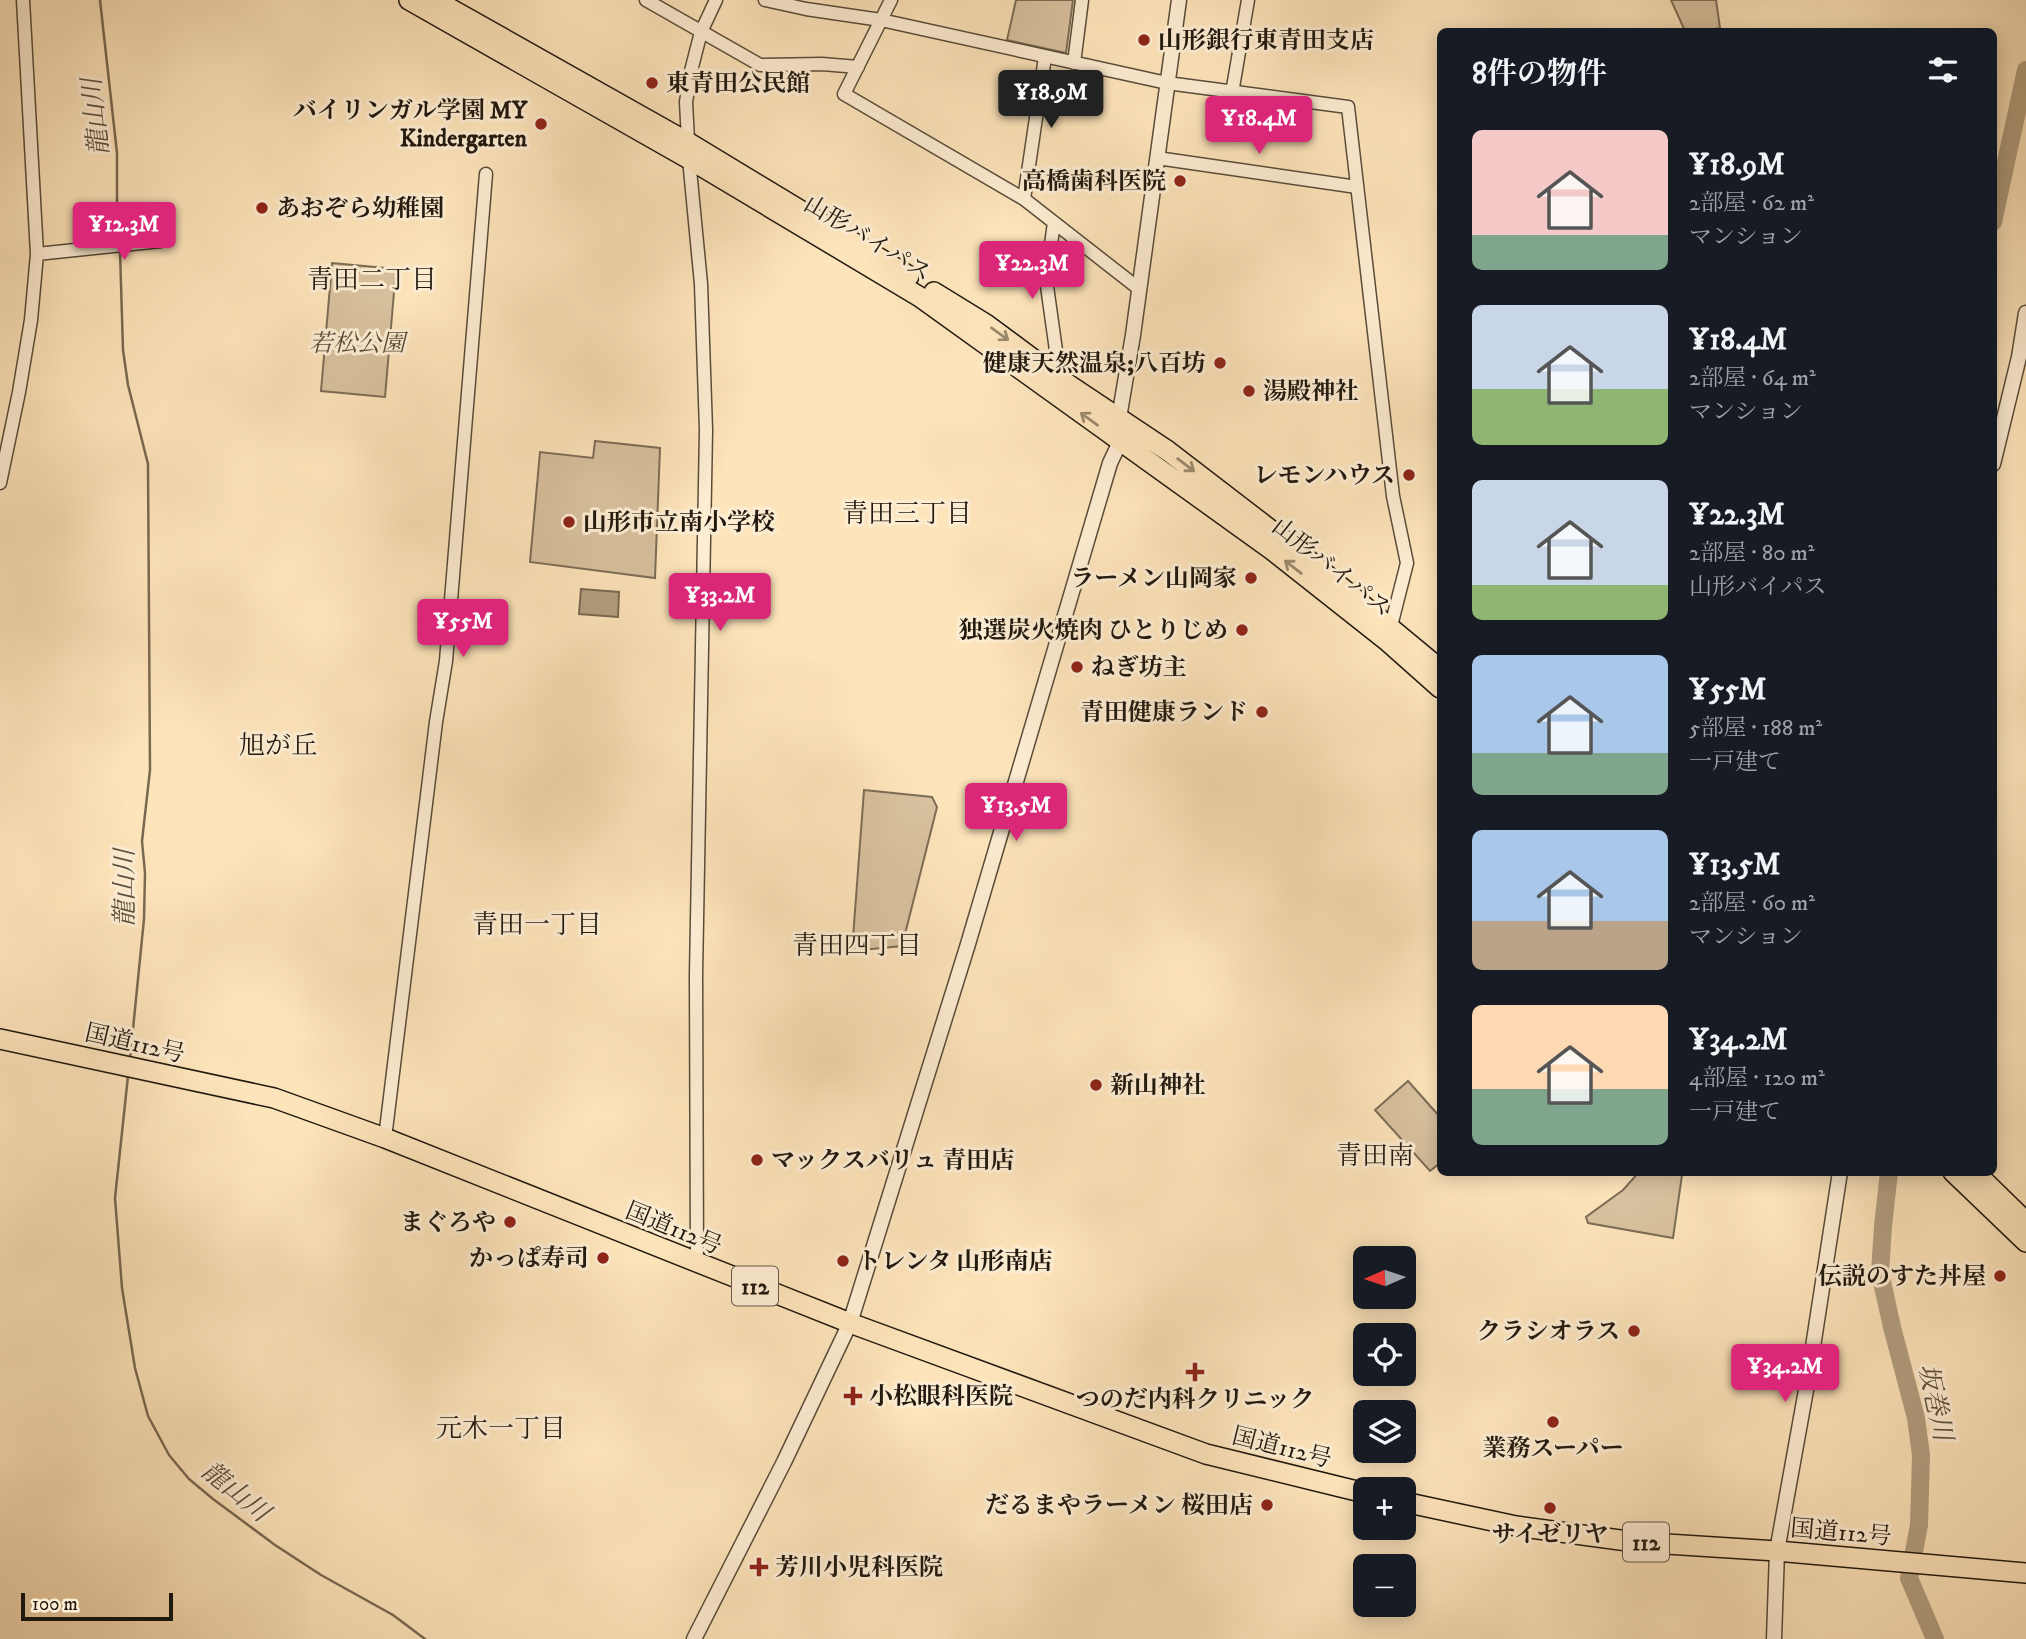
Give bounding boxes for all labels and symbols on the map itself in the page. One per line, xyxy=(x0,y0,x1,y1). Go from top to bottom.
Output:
place label: 山形銀行東青田支店 xyxy=(1158,26,1374,56)
marker: 山形銀行東青田支店 xyxy=(1136,32,1152,48)
place label: 東青田公民館 xyxy=(666,69,810,99)
pin: ¥18.9M xyxy=(994,71,1108,130)
water label: 龍山川 xyxy=(76,73,117,157)
marker: 東青田公民館 xyxy=(644,75,660,91)
place label: バイリンガル学園 MY Kindergarten xyxy=(293,96,528,154)
pin: ¥18.4M xyxy=(1202,96,1316,156)
marker: バイリンガル学園 MY Kindergarten xyxy=(533,116,549,132)
place label: 高橋歯科医院 xyxy=(1022,167,1166,197)
marker: 高橋歯科医院 xyxy=(1172,173,1188,189)
street label: 山形バイパス xyxy=(798,189,937,289)
place label: あおぞら幼稚園 xyxy=(276,194,444,224)
marker: あおぞら幼稚園 xyxy=(254,200,270,216)
pin: ¥12.3M xyxy=(67,202,181,262)
pin: ¥22.3M xyxy=(975,242,1089,301)
district label: 青田二丁目 xyxy=(307,264,437,297)
one-way arrow xyxy=(990,327,1009,341)
park label: 若松公園 xyxy=(309,329,409,359)
place label: 健康天然温泉;八百坊 xyxy=(983,349,1206,379)
marker: 健康天然温泉;八百坊 xyxy=(1212,355,1228,371)
place label: 湯殿神社 xyxy=(1263,377,1359,407)
marker: 湯殿神社 xyxy=(1241,383,1257,399)
one-way arrow xyxy=(1080,412,1099,426)
one-way arrow xyxy=(1176,457,1195,472)
place label: レモンハウス xyxy=(1253,461,1395,491)
marker: レモンハウス xyxy=(1401,467,1417,483)
district label: 青田三丁目 xyxy=(842,498,972,531)
place label: 山形市立南小学校 xyxy=(583,508,775,538)
street label: 山形バイパス xyxy=(1266,512,1397,624)
marker: 山形市立南小学校 xyxy=(561,514,577,530)
one-way arrow xyxy=(1284,559,1302,574)
place label: ラーメン山岡家 xyxy=(1070,564,1237,594)
marker: ラーメン山岡家 xyxy=(1243,570,1259,586)
pin: ¥33.2M xyxy=(663,574,777,633)
pin: ¥55M xyxy=(422,600,504,659)
place label: 独選炭火焼肉 ひとりじめ xyxy=(959,616,1228,646)
marker: 独選炭火焼肉 ひとりじめ xyxy=(1234,622,1250,638)
place label: ねぎ坊主 xyxy=(1091,653,1187,683)
marker: ねぎ坊主 xyxy=(1069,659,1085,675)
place label: 青田健康ランド xyxy=(1080,698,1248,728)
marker: 青田健康ランド xyxy=(1254,704,1270,720)
district label: 旭が丘 xyxy=(239,730,317,763)
pin: ¥13.5M xyxy=(959,784,1073,843)
water label: 龍山川 xyxy=(109,846,142,927)
district label: 青田一丁目 xyxy=(472,909,602,942)
district label: 青田四丁目 xyxy=(792,930,922,963)
street label: 国道112号 xyxy=(82,1018,188,1070)
place label: 新山神社 xyxy=(1110,1071,1206,1101)
marker: 新山神社 xyxy=(1088,1077,1104,1093)
district label: 青田南 xyxy=(1336,1140,1414,1173)
place label: マックスバリュ 青田店 xyxy=(771,1146,1014,1176)
marker: マックスバリュ 青田店 xyxy=(749,1152,765,1168)
street label: 国道112号 xyxy=(621,1196,726,1262)
place label: まぐろや xyxy=(400,1208,496,1238)
marker: まぐろや xyxy=(502,1214,518,1230)
place label: かっぱ寿司 xyxy=(469,1244,589,1274)
north arrow xyxy=(1353,1246,1416,1309)
place label: トレンタ 山形南店 xyxy=(857,1247,1053,1277)
marker: かっぱ寿司 xyxy=(595,1250,611,1266)
marker: トレンタ 山形南店 xyxy=(835,1253,851,1269)
place label: 伝説のすた丼屋 xyxy=(1818,1262,1986,1292)
road number: 112 xyxy=(732,1266,778,1306)
marker: 伝説のすた丼屋 xyxy=(1992,1268,2008,1284)
place label: クラシオラス xyxy=(1477,1317,1620,1347)
marker: クラシオラス xyxy=(1626,1323,1642,1339)
pin: ¥34.2M xyxy=(1728,1344,1842,1404)
water label: 坂巻川 xyxy=(1910,1361,1959,1447)
marker: つのだ内科クリニック xyxy=(1185,1362,1205,1382)
place label: 小松眼科医院 xyxy=(869,1382,1013,1412)
place label: つのだ内科クリニック xyxy=(1076,1385,1314,1415)
marker: 小松眼科医院 xyxy=(843,1386,863,1406)
district label: 元木一丁目 xyxy=(436,1413,566,1446)
marker: 業務スーパー xyxy=(1545,1414,1561,1430)
street label: 国道112号 xyxy=(1229,1421,1335,1475)
place label: 業務スーパー xyxy=(1482,1434,1624,1464)
water label: 龍山川 xyxy=(194,1455,278,1531)
place label: だるまやラーメン 桜田店 xyxy=(985,1491,1253,1521)
marker: だるまやラーメン 桜田店 xyxy=(1259,1497,1275,1513)
marker: サイゼリヤ xyxy=(1542,1500,1558,1516)
street label: 国道112号 xyxy=(1789,1514,1893,1552)
place label: サイゼリヤ xyxy=(1491,1520,1609,1550)
road number: 112 xyxy=(1623,1522,1669,1562)
place label: 芳川小児科医院 xyxy=(775,1553,943,1583)
marker: 芳川小児科医院 xyxy=(749,1557,769,1577)
scale bar xyxy=(21,1590,173,1622)

